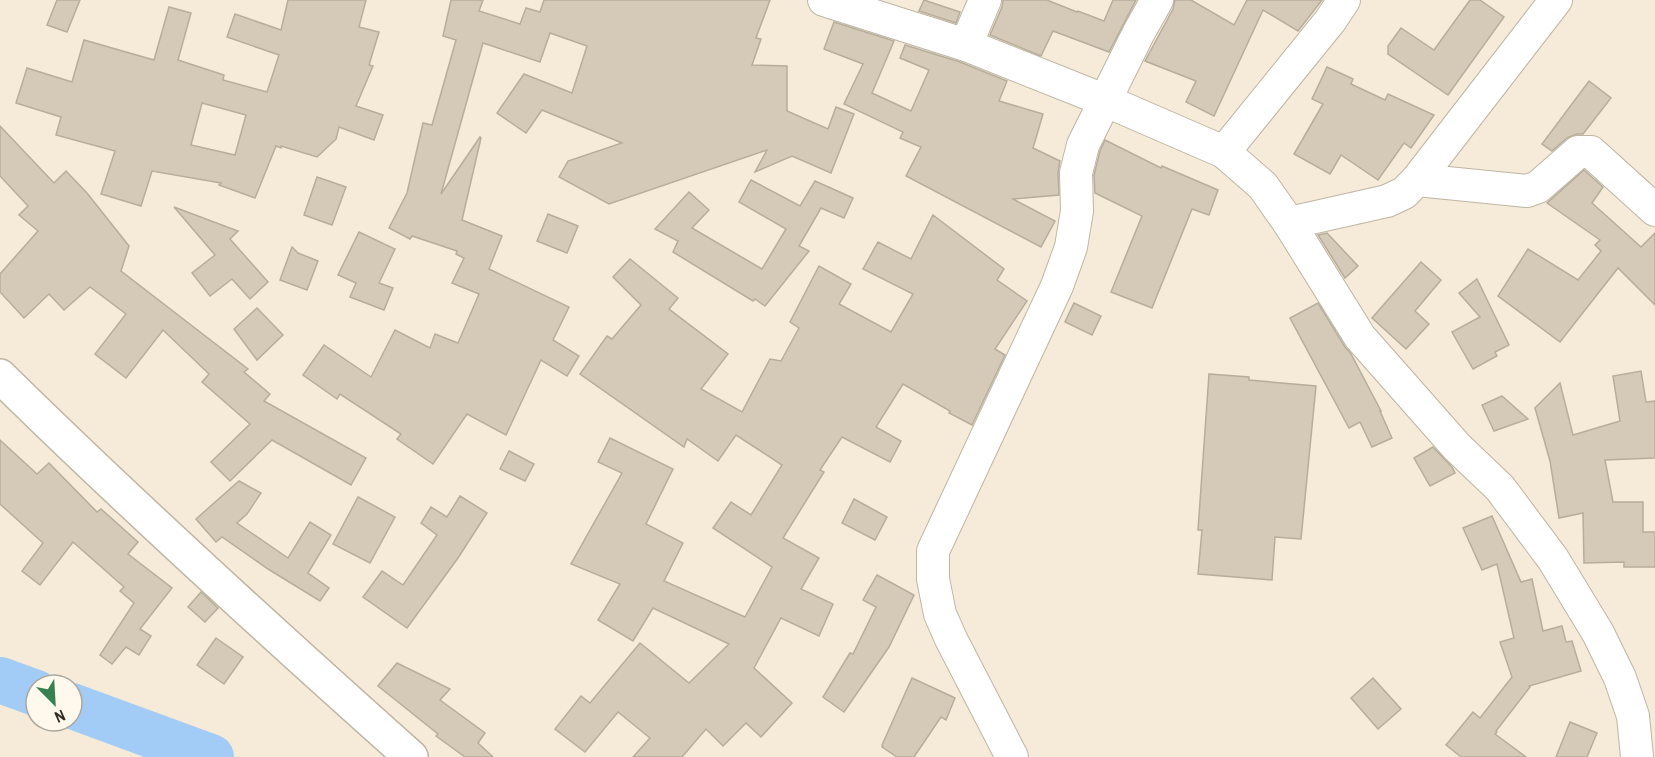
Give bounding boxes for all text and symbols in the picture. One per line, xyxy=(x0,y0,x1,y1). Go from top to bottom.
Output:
north arrow xyxy=(24,673,84,733)
text: N xyxy=(51,705,69,729)

